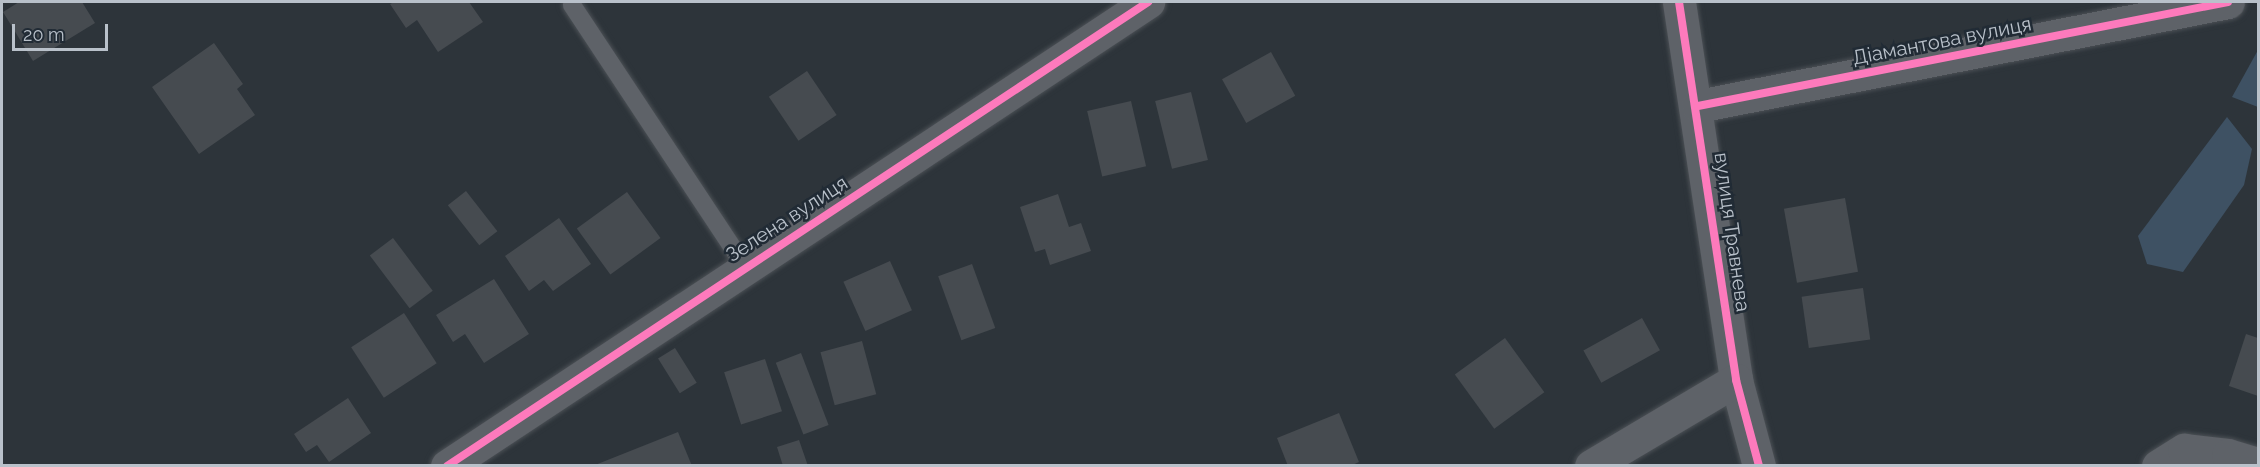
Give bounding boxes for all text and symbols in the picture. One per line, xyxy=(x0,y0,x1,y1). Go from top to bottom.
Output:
scale bar xyxy=(15,12,111,50)
street label: Діамантова вулиця xyxy=(1851,12,2033,70)
text: 20 m xyxy=(23,24,65,45)
street label: вулиця Травнева xyxy=(1709,151,1755,313)
street label: Зелена вулиця xyxy=(722,171,852,267)

